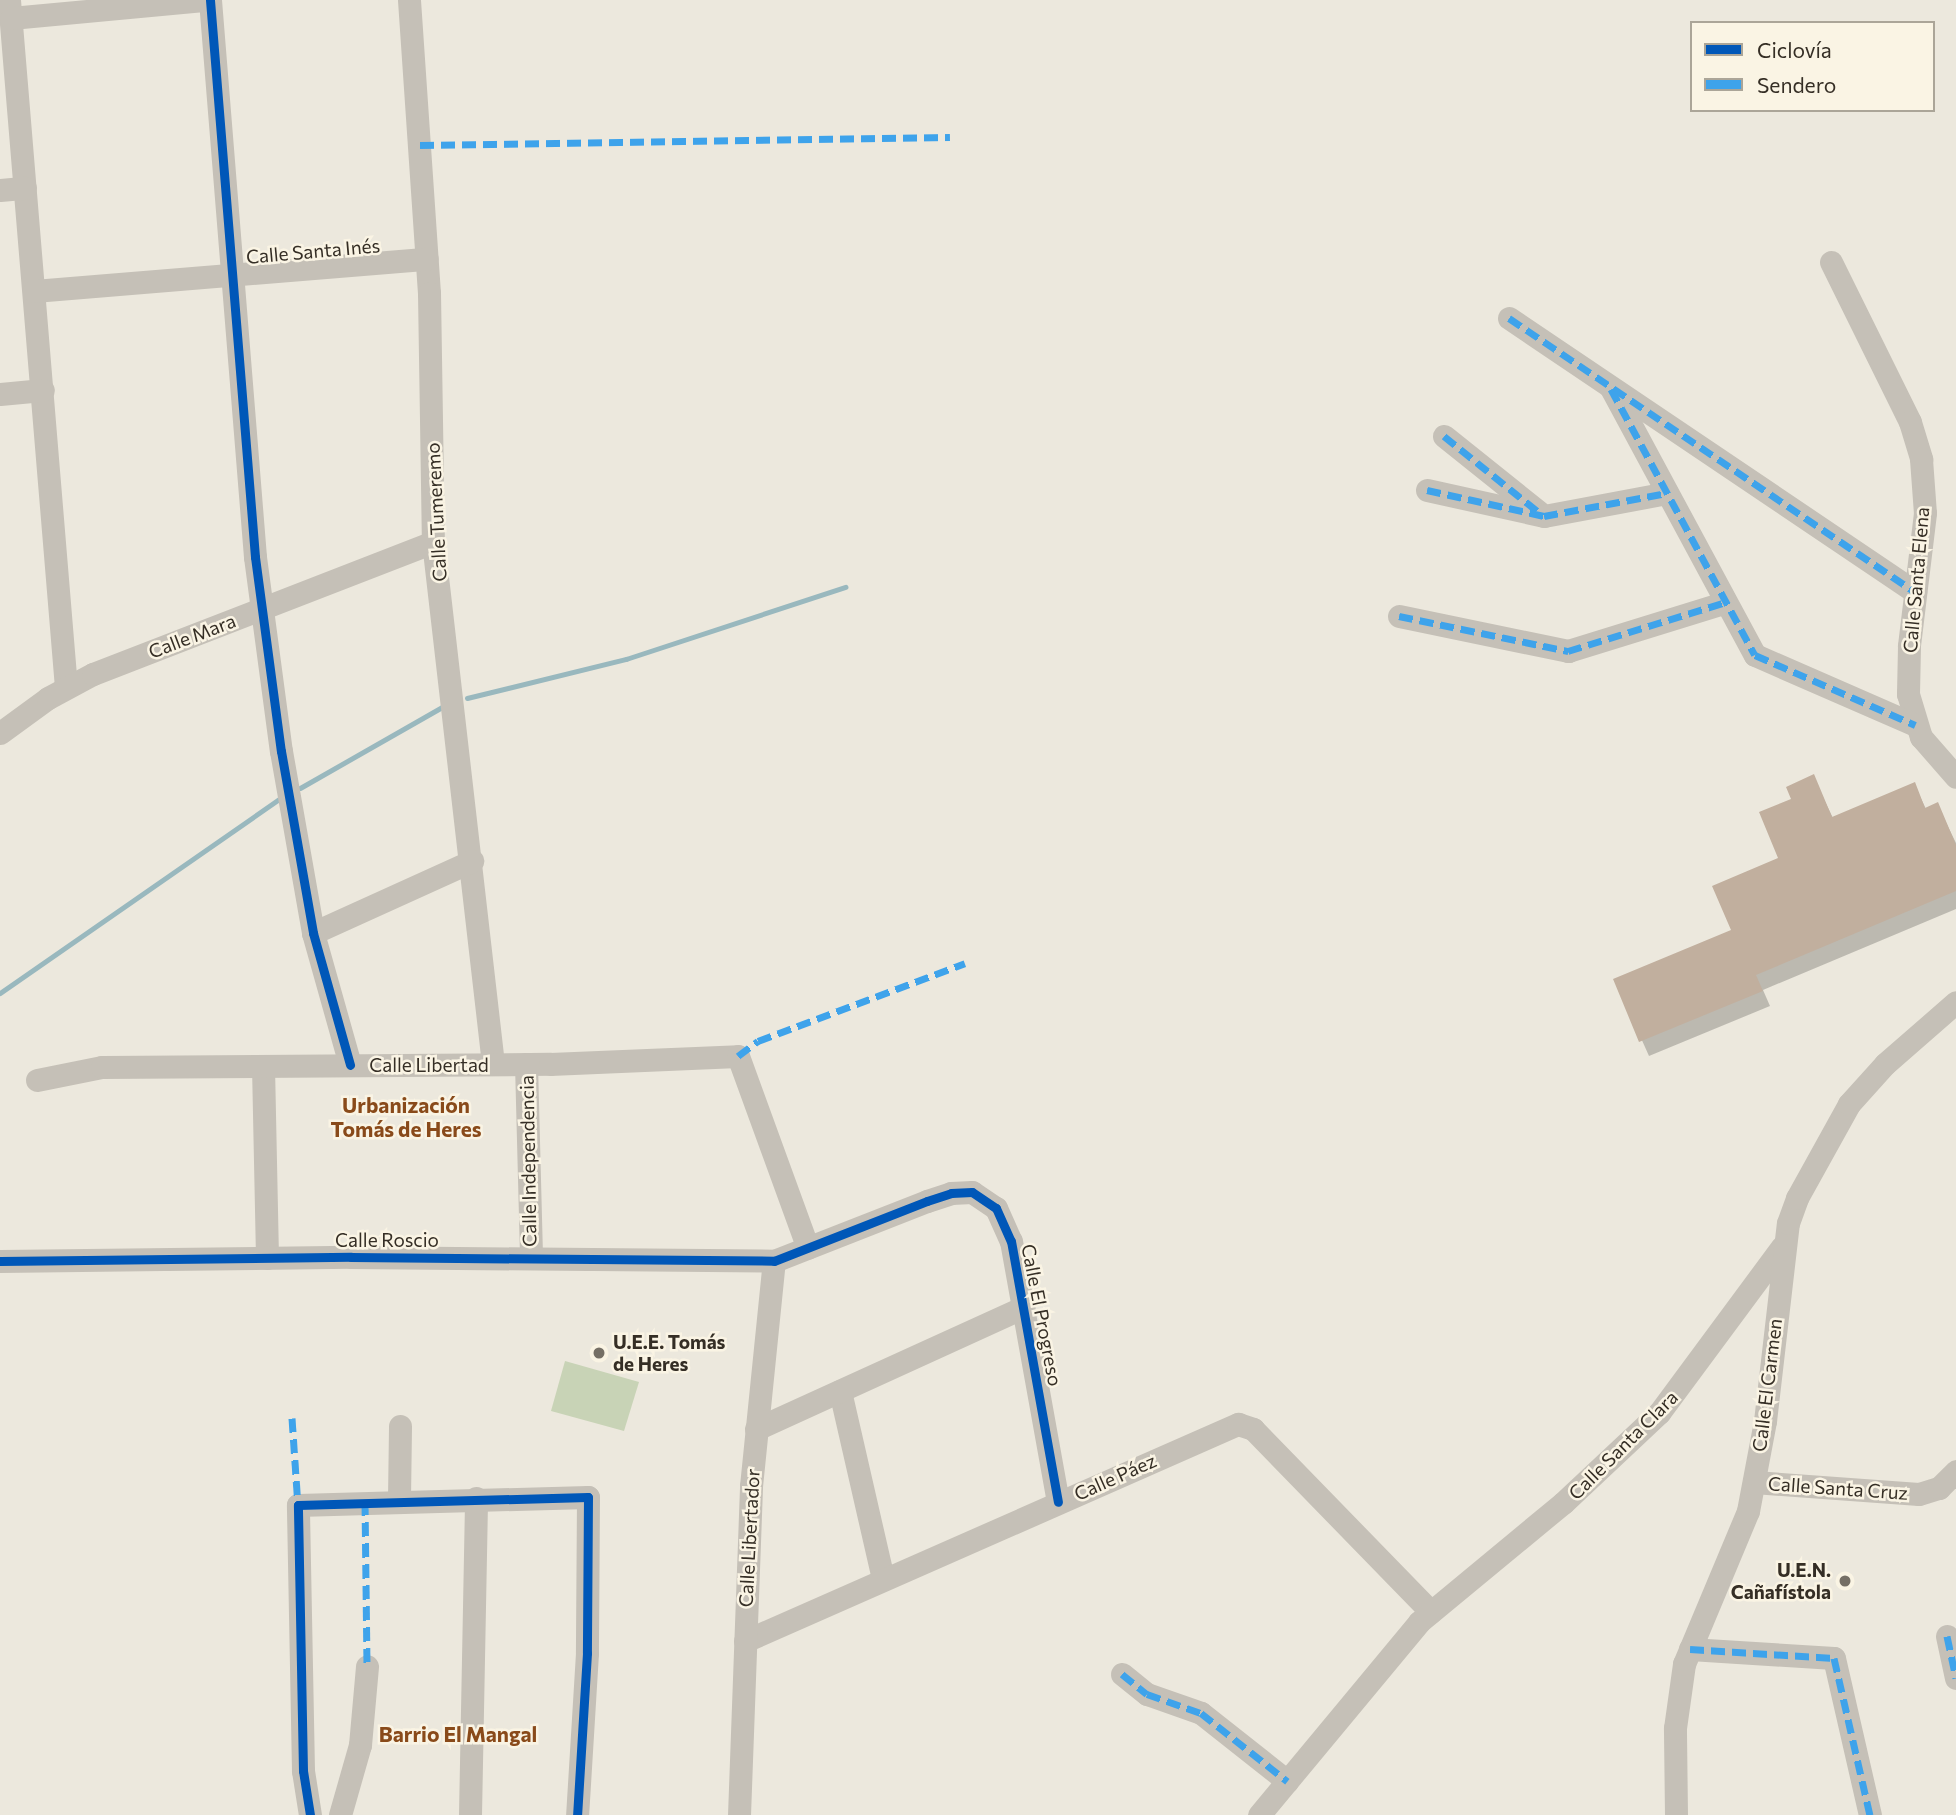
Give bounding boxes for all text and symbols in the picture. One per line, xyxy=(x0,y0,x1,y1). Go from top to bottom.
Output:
legend xyxy=(1690,21,1935,112)
text: Ciclovía xyxy=(1757,37,1832,62)
text: Sendero xyxy=(1757,72,1836,97)
street label: Calle Santa Inés xyxy=(245,234,381,268)
street label: Calle Tumeremo xyxy=(421,442,451,582)
street label: Calle Santa Elena xyxy=(1898,506,1934,654)
street label: Calle Mara xyxy=(145,609,239,663)
street label: Calle Libertad xyxy=(369,1054,489,1076)
street label: Calle Independencia xyxy=(515,1075,541,1247)
district label: Urbanización Tomás de Heres xyxy=(331,1092,481,1142)
street label: Calle Roscio xyxy=(335,1229,439,1251)
street label: Calle El Progreso xyxy=(1017,1242,1067,1388)
street label: Calle El Carmen xyxy=(1748,1317,1786,1453)
place label: U.E.E. Tomás de Heres xyxy=(613,1331,725,1375)
marker: U.E.E. Tomás de Heres xyxy=(591,1345,607,1361)
street label: Calle Santa Clara xyxy=(1564,1386,1682,1504)
street label: Calle Páez xyxy=(1070,1449,1160,1505)
street label: Calle Libertador xyxy=(734,1468,764,1608)
street label: Calle Santa Cruz xyxy=(1767,1472,1909,1504)
place label: U.E.N. Cañafístola xyxy=(1731,1559,1831,1603)
marker: U.E.N. Cañafístola xyxy=(1837,1573,1853,1589)
district label: Barrio El Mangal xyxy=(379,1721,537,1747)

